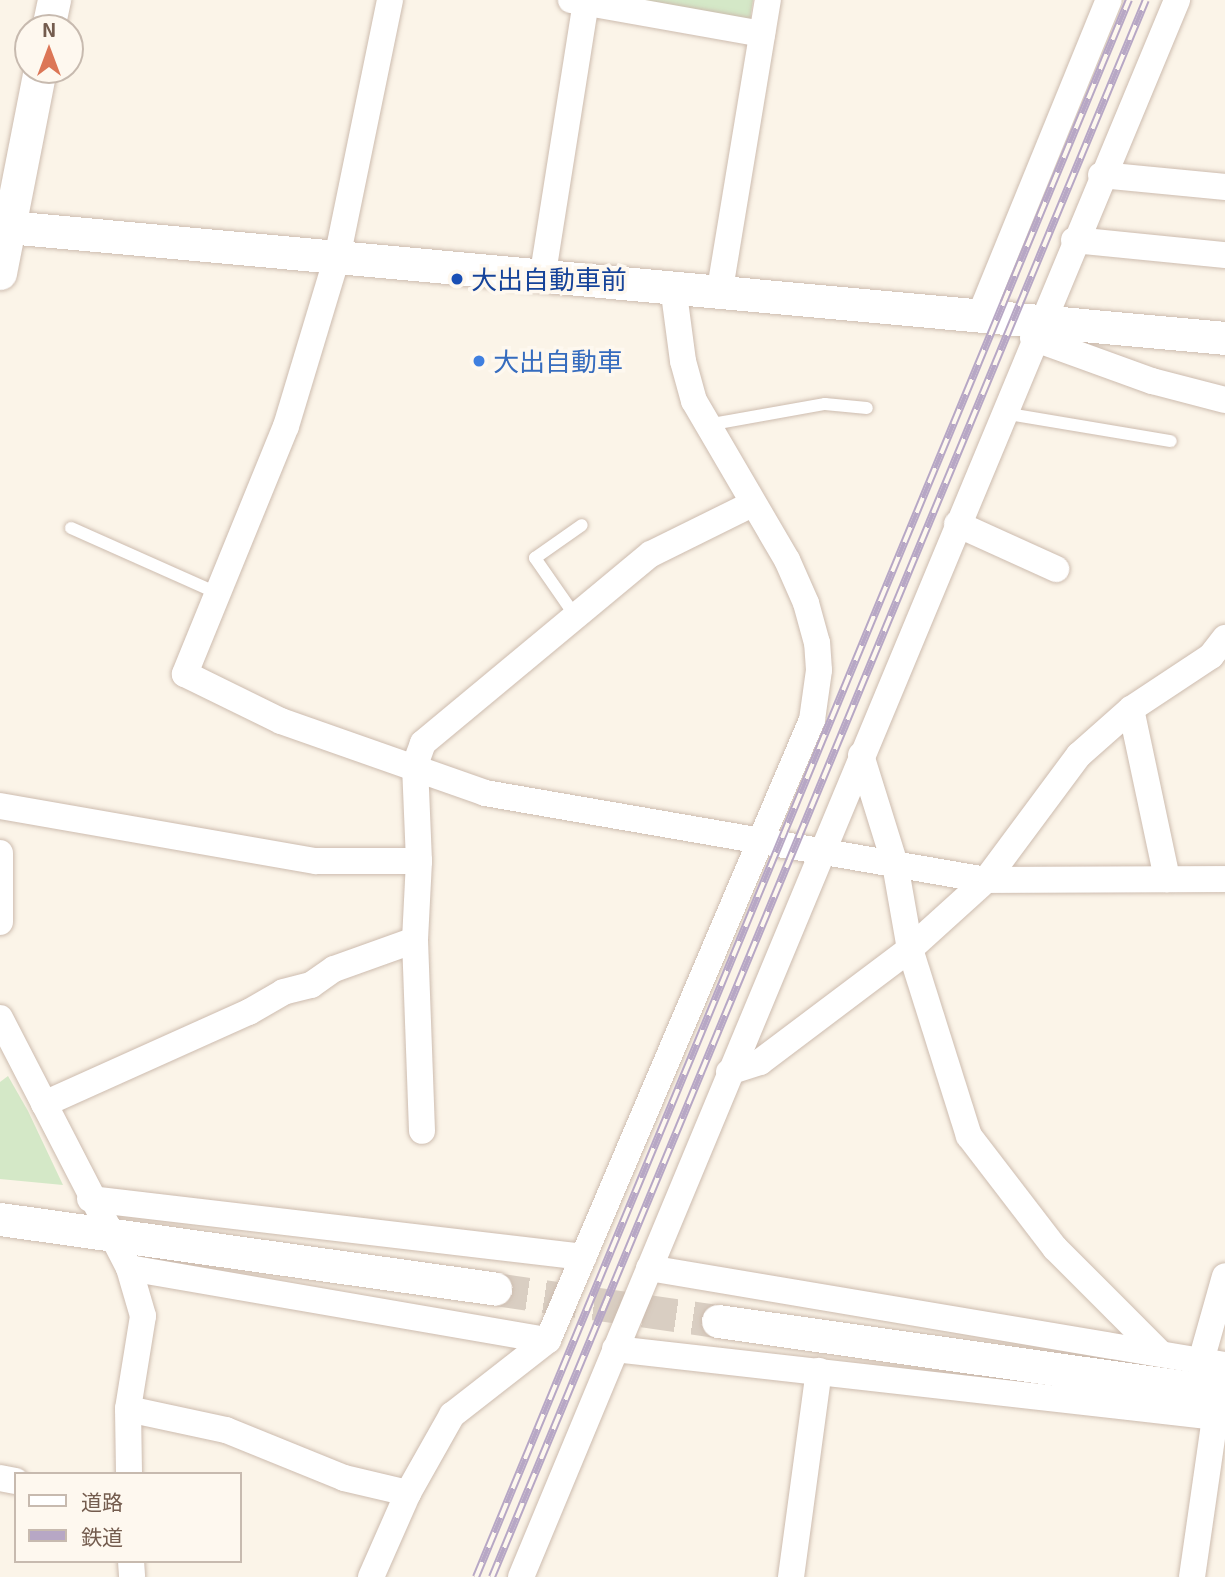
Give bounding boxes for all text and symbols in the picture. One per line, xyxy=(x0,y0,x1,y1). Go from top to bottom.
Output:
north arrow xyxy=(14,14,84,84)
text: N xyxy=(42,18,56,41)
place label: 大出自動車前 xyxy=(471,263,627,295)
marker: 大出自動車前 xyxy=(449,271,465,287)
place label: 大出自動車 xyxy=(493,345,623,377)
marker: 大出自動車 xyxy=(471,353,487,369)
legend xyxy=(14,1472,242,1563)
text: 道路 xyxy=(81,1489,123,1514)
text: 鉄道 xyxy=(81,1524,123,1549)

